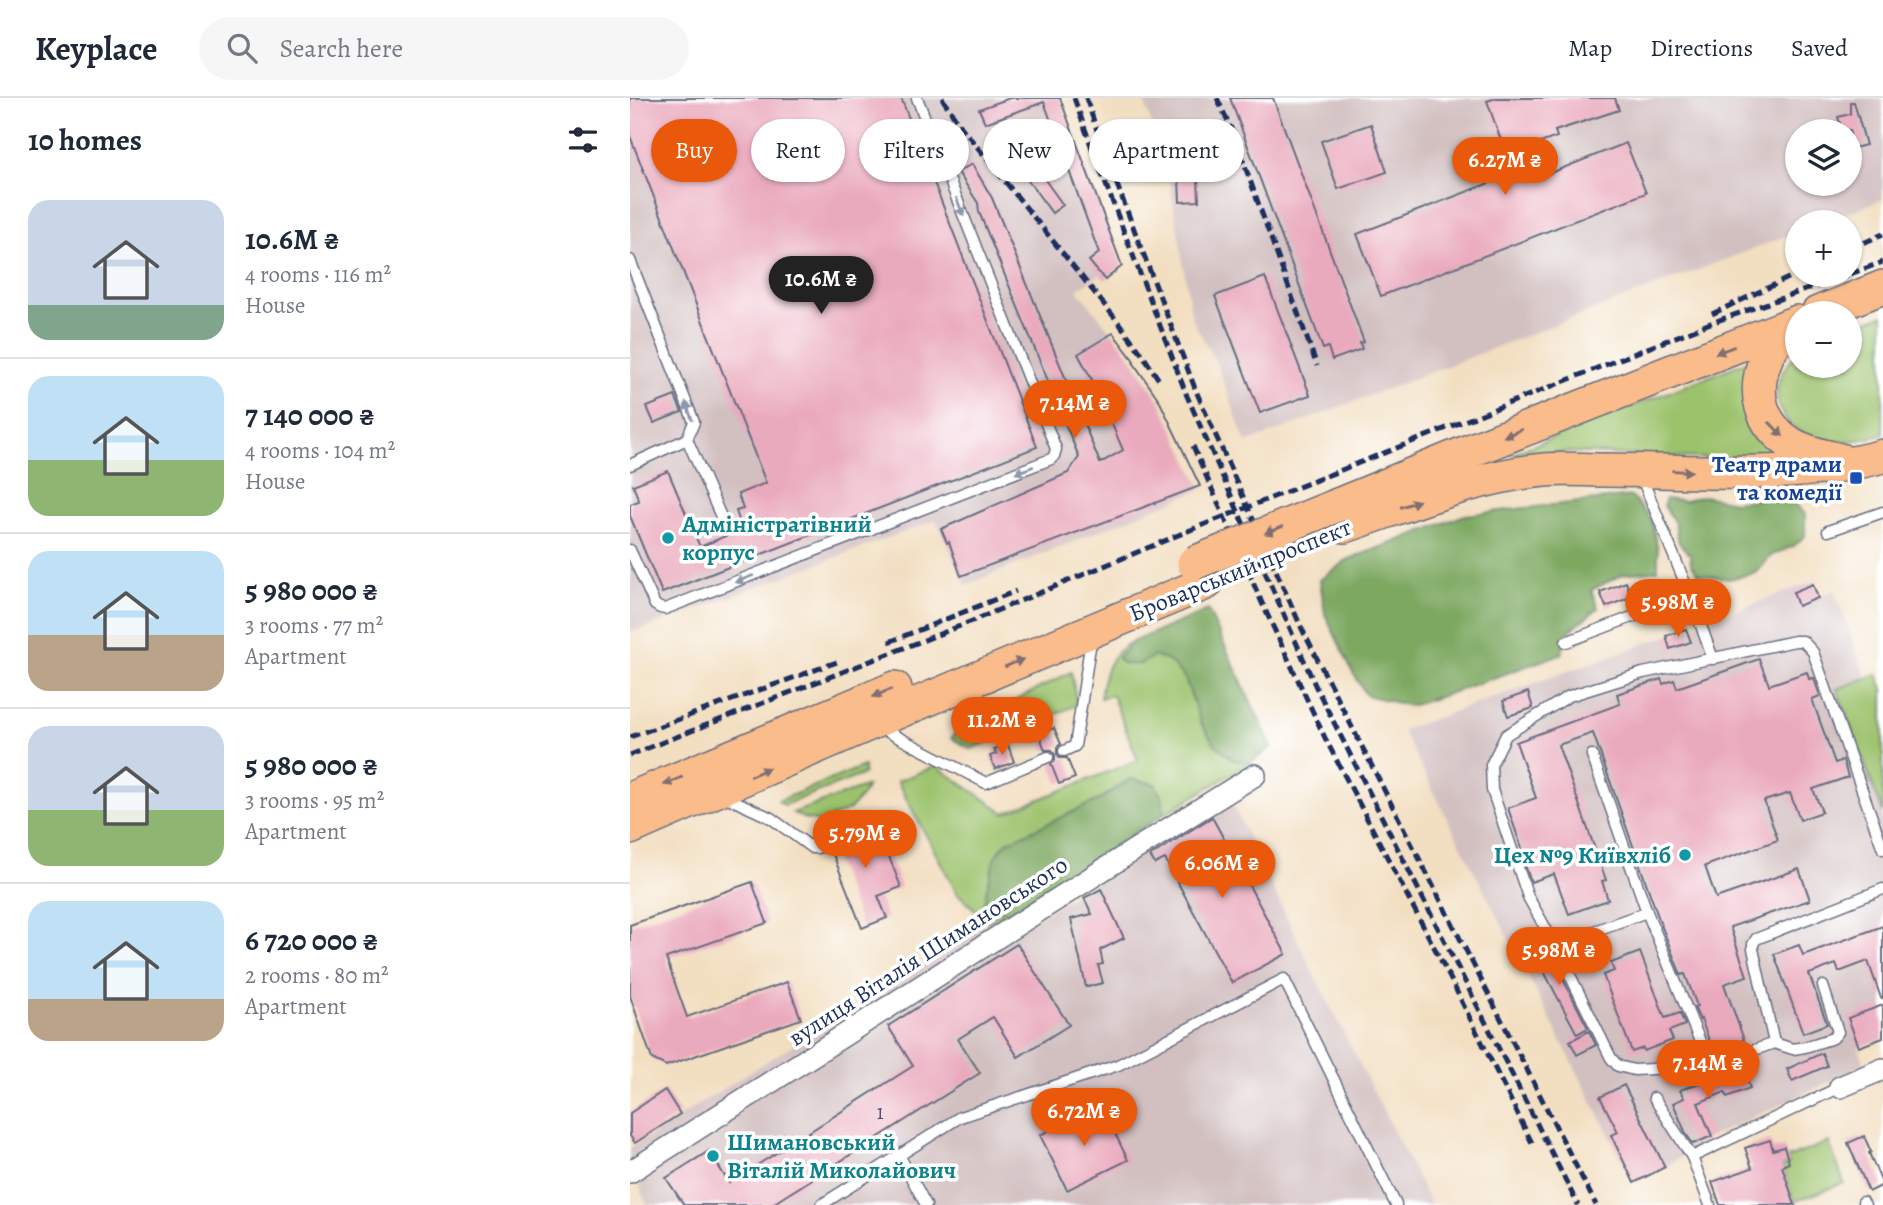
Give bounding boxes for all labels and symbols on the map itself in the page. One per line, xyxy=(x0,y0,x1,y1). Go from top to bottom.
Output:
pin: 6.27M ₴ xyxy=(1440,138,1570,197)
one-way arrow xyxy=(954,197,965,218)
pin: 10.6M ₴ xyxy=(756,256,886,316)
one-way arrow xyxy=(1715,345,1736,356)
pin: 7.14M ₴ xyxy=(1010,380,1140,440)
one-way arrow xyxy=(684,401,695,422)
one-way arrow xyxy=(1767,421,1784,438)
one-way arrow xyxy=(1503,428,1524,439)
place label: Театр драми та комедії xyxy=(1712,448,1843,508)
one-way arrow xyxy=(1014,464,1035,475)
one-way arrow xyxy=(1671,466,1693,477)
marker: Театр драми та комедії xyxy=(1848,470,1864,486)
one-way arrow xyxy=(1400,498,1421,509)
place label: Адміністратівний корпус xyxy=(681,508,872,568)
street label: Броварський проспект xyxy=(1124,511,1356,629)
one-way arrow xyxy=(1264,525,1285,536)
marker: Адміністратівний корпус xyxy=(660,530,676,546)
one-way arrow xyxy=(733,574,754,585)
pin: 5.98M ₴ xyxy=(1613,580,1743,639)
one-way arrow xyxy=(1004,657,1025,668)
one-way arrow xyxy=(872,688,893,699)
pin: 11.2M ₴ xyxy=(937,698,1067,757)
one-way arrow xyxy=(750,766,770,778)
one-way arrow xyxy=(662,776,683,787)
pin: 5.79M ₴ xyxy=(800,810,930,870)
place label: Цех №9 Київхліб xyxy=(1494,839,1671,871)
pin: 6.06M ₴ xyxy=(1157,840,1287,900)
marker: Цех №9 Київхліб xyxy=(1677,847,1693,863)
street label: вулиця Віталія Шимановського xyxy=(782,849,1074,1053)
pin: 5.98M ₴ xyxy=(1494,928,1624,987)
pin: 7.14M ₴ xyxy=(1643,1040,1773,1100)
pin: 6.72M ₴ xyxy=(1019,1088,1149,1148)
house number: 1 xyxy=(876,1098,884,1126)
place label: Шимановський Віталій Миколайович xyxy=(727,1126,956,1186)
marker: Шимановський Віталій Миколайович xyxy=(705,1148,721,1164)

